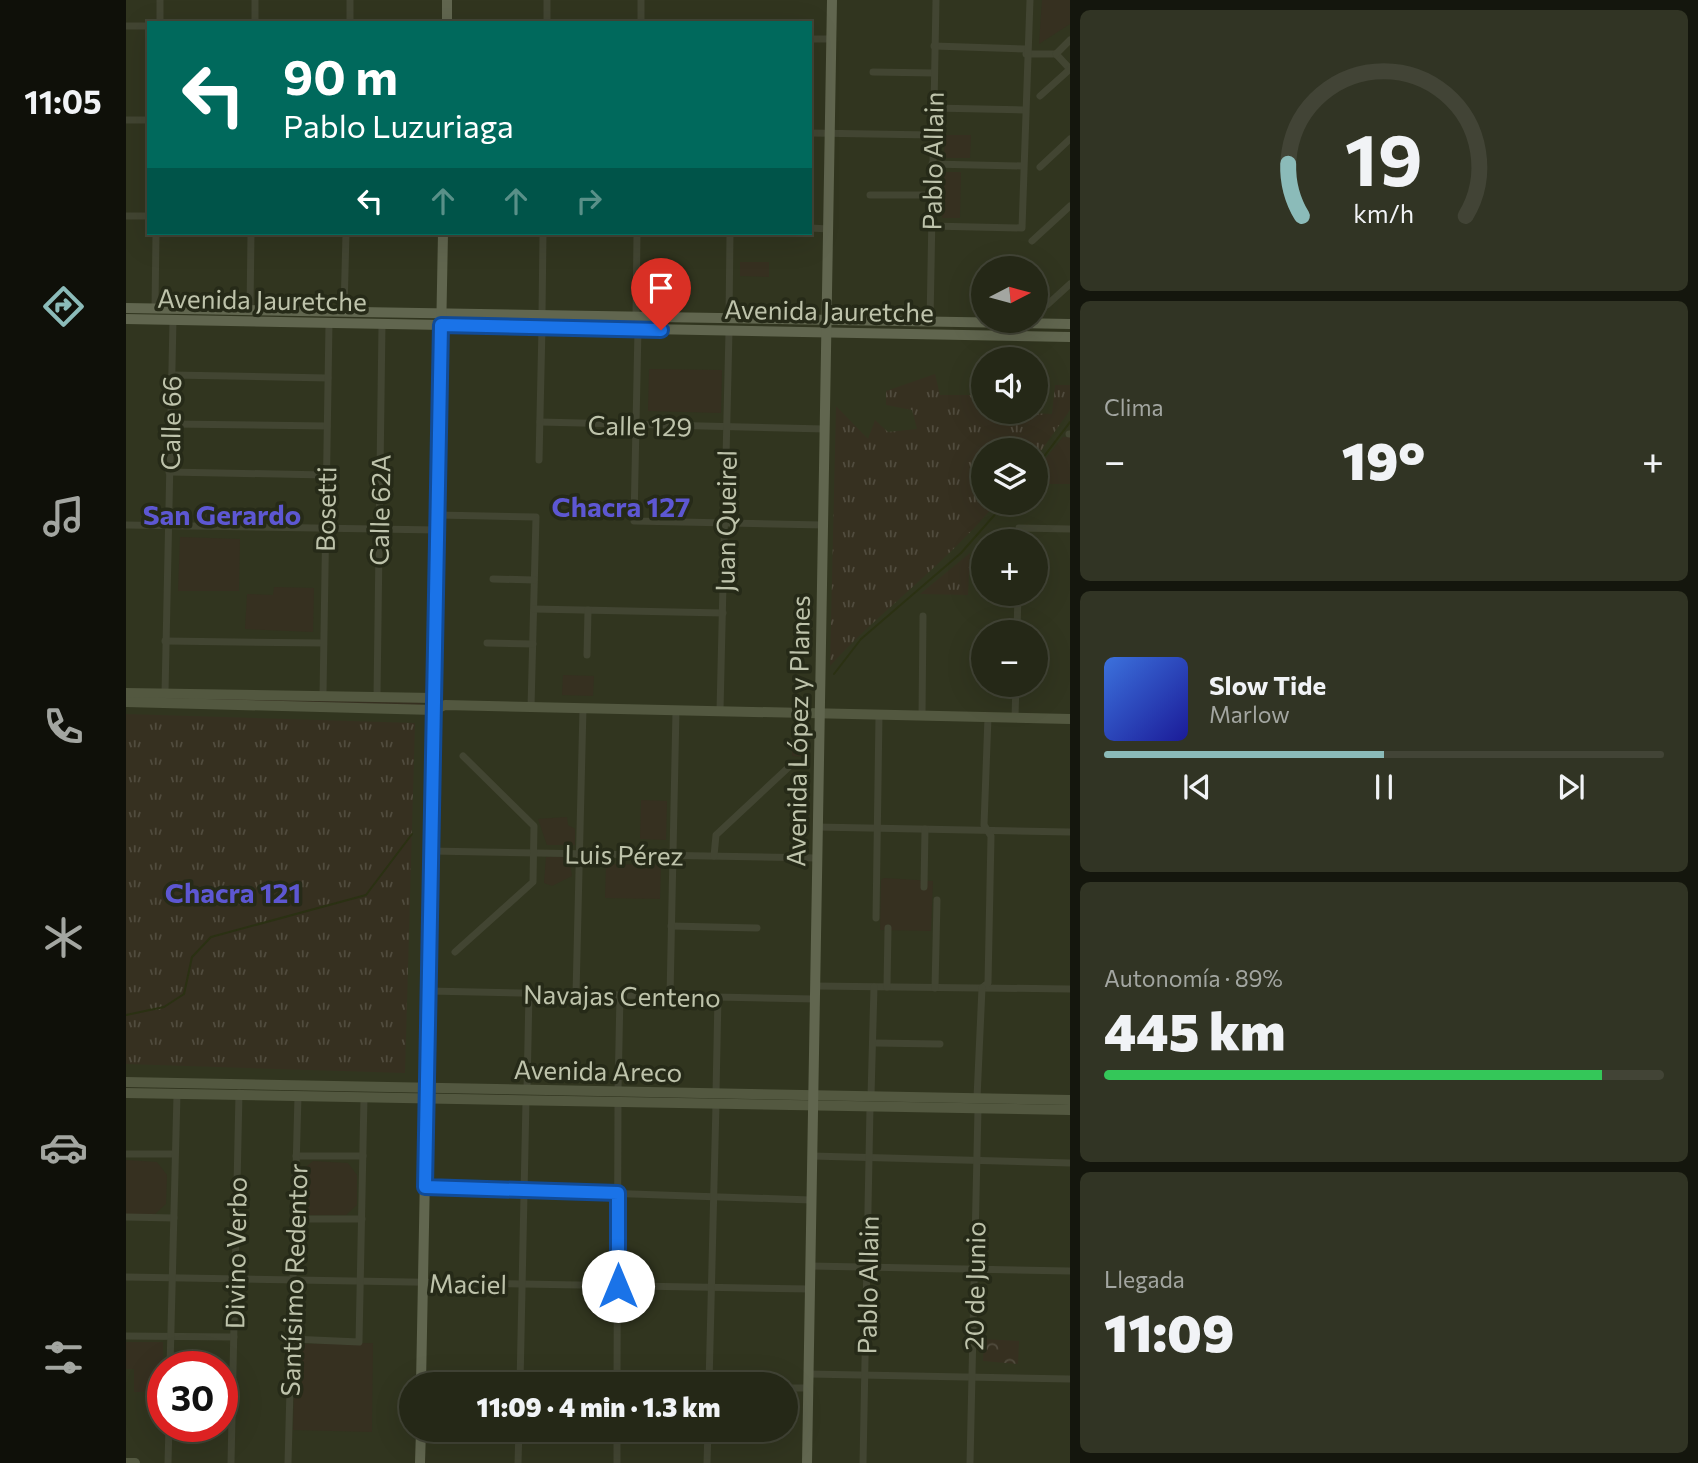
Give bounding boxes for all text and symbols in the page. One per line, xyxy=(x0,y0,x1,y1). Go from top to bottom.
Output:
text: 90 m xyxy=(283,45,398,105)
icon: left xyxy=(168,49,259,140)
text: 11:05 xyxy=(24,81,102,121)
street label: Pablo Allain xyxy=(915,91,949,231)
text: Pablo Luzuriaga xyxy=(283,105,514,145)
text: 19 xyxy=(1345,113,1423,202)
icon: left xyxy=(351,182,389,220)
icon: ahead xyxy=(424,182,462,220)
icon: ahead xyxy=(497,182,535,220)
icon: right xyxy=(570,182,608,220)
text: km/h xyxy=(1354,198,1414,228)
north arrow xyxy=(971,256,1048,332)
map controls xyxy=(971,256,1048,697)
pin xyxy=(631,258,691,330)
icon: arrive xyxy=(642,269,680,307)
icon: directions xyxy=(39,282,88,331)
street label: Avenida Jauretche xyxy=(157,282,367,316)
street label: Avenida Jauretche xyxy=(724,293,934,327)
button: sound xyxy=(971,347,1048,424)
street label: Calle 66 xyxy=(154,375,186,471)
text: Clima xyxy=(1104,393,1164,421)
street label: Calle 129 xyxy=(587,409,693,441)
text: 19° xyxy=(1342,427,1425,491)
text: − xyxy=(1104,436,1126,483)
text: + xyxy=(1642,436,1664,483)
button: layers xyxy=(971,438,1048,515)
street label: Juan Queirel xyxy=(708,450,742,592)
street label: Calle 62A xyxy=(363,454,395,566)
street label: Bosetti xyxy=(309,466,341,552)
district label: Chacra 127 xyxy=(552,489,690,523)
icon: music xyxy=(39,492,88,541)
district label: San Gerardo xyxy=(143,497,301,531)
button: + xyxy=(971,529,1048,606)
street label: Avenida López y Planes xyxy=(779,595,815,867)
button: − xyxy=(971,620,1048,697)
text: Slow Tide xyxy=(1209,669,1326,700)
text: Marlow xyxy=(1209,700,1290,728)
icon: phone xyxy=(39,702,88,751)
icon: previous xyxy=(1178,768,1216,806)
icon: pause xyxy=(1365,768,1403,806)
icon: next xyxy=(1552,768,1590,806)
street label: Luis Pérez xyxy=(564,837,684,871)
district label: Chacra 121 xyxy=(165,875,301,909)
icon: climate xyxy=(39,913,88,962)
text: Autonomía · 89% xyxy=(1104,964,1283,992)
street label: Navajas Centeno xyxy=(523,978,721,1012)
text: 445 km xyxy=(1104,998,1285,1062)
street label: Avenida Areco xyxy=(513,1053,683,1087)
icon: car xyxy=(39,1123,88,1172)
street label: Santísimo Redentor xyxy=(273,1163,313,1397)
street label: Divino Verbo xyxy=(218,1177,252,1329)
street label: Pablo Allain xyxy=(850,1215,884,1355)
street label: 20 de Junio xyxy=(957,1221,991,1351)
position arrow xyxy=(581,1249,655,1323)
text: Llegada xyxy=(1104,1265,1185,1293)
street label: Maciel xyxy=(429,1267,507,1299)
text: 11:09 xyxy=(1104,1299,1234,1363)
icon: filters xyxy=(39,1333,88,1382)
speed limit sign: 30 xyxy=(147,1351,238,1442)
text: 11:09 · 4 min · 1.3 km xyxy=(477,1391,720,1422)

